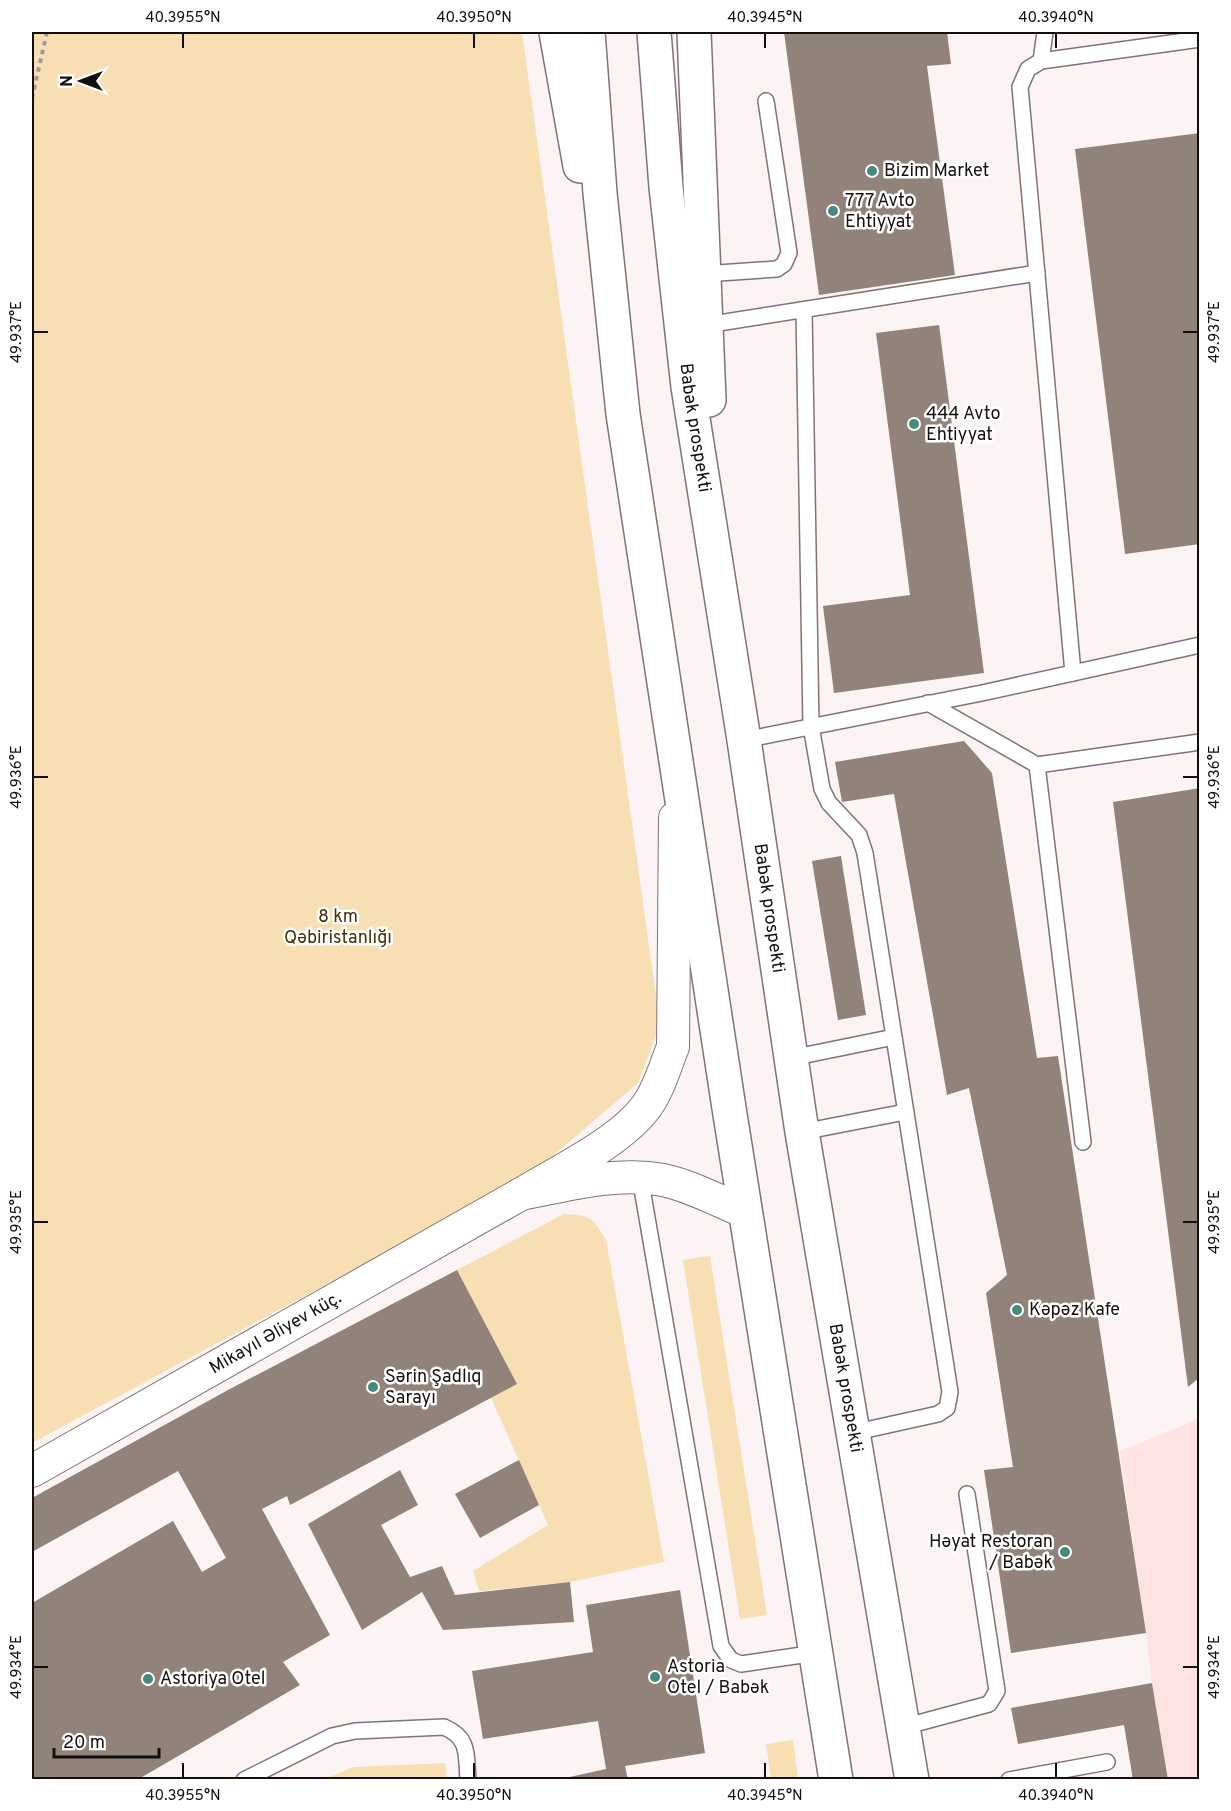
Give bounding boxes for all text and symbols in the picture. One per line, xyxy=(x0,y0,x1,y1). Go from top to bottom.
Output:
text: 40.3955°N xyxy=(145,9,221,28)
text: 40.3950°N xyxy=(436,9,512,28)
text: 40.3945°N xyxy=(727,9,803,28)
text: 40.3940°N xyxy=(1018,9,1094,28)
north arrow xyxy=(51,51,111,111)
text: N xyxy=(58,75,78,87)
place label: Bizim Market xyxy=(884,160,989,183)
marker: Bizim Market xyxy=(865,164,879,178)
place label: 777 Avto Ehtiyyat xyxy=(845,190,915,234)
marker: 777 Avto Ehtiyyat xyxy=(826,204,840,218)
text: 49.937°E xyxy=(8,301,27,363)
text: 49.937°E xyxy=(1206,301,1225,363)
street label: Babək prospekti xyxy=(674,362,716,494)
place label: 444 Avto Ehtiyyat xyxy=(926,403,1000,447)
marker: 444 Avto Ehtiyyat xyxy=(907,417,921,431)
text: 49.936°E xyxy=(8,745,27,809)
text: 49.936°E xyxy=(1206,745,1225,809)
street label: Babək prospekti xyxy=(748,842,790,974)
park label: 8 km Qəbiristanlığı xyxy=(284,906,392,950)
text: 49.935°E xyxy=(8,1190,27,1254)
text: 49.935°E xyxy=(1206,1190,1225,1254)
street label: Mikayıl Əliyev küç. xyxy=(205,1286,346,1380)
place label: Kəpəz Kafe xyxy=(1029,1299,1120,1322)
marker: Kəpəz Kafe xyxy=(1010,1303,1024,1317)
street label: Babək prospekti xyxy=(823,1322,868,1454)
place label: Sərin Şadlıq Sarayı xyxy=(385,1366,481,1410)
marker: Sərin Şadlıq Sarayı xyxy=(366,1380,380,1394)
place label: Həyat Restoran / Babək xyxy=(929,1531,1053,1575)
marker: Həyat Restoran / Babək xyxy=(1058,1545,1072,1559)
text: 49.934°E xyxy=(8,1635,27,1699)
text: 49.934°E xyxy=(1206,1635,1225,1699)
place label: Astoria Otel / Babək xyxy=(667,1656,769,1700)
place label: Astoriya Otel xyxy=(160,1668,265,1691)
marker: Astoria Otel / Babək xyxy=(648,1670,662,1684)
marker: Astoriya Otel xyxy=(141,1672,155,1686)
scale bar xyxy=(54,1721,159,1759)
text: 20 m xyxy=(63,1732,105,1755)
text: 40.3955°N xyxy=(145,1787,221,1806)
text: 40.3950°N xyxy=(436,1787,512,1806)
text: 40.3945°N xyxy=(727,1787,803,1806)
text: 40.3940°N xyxy=(1018,1787,1094,1806)

